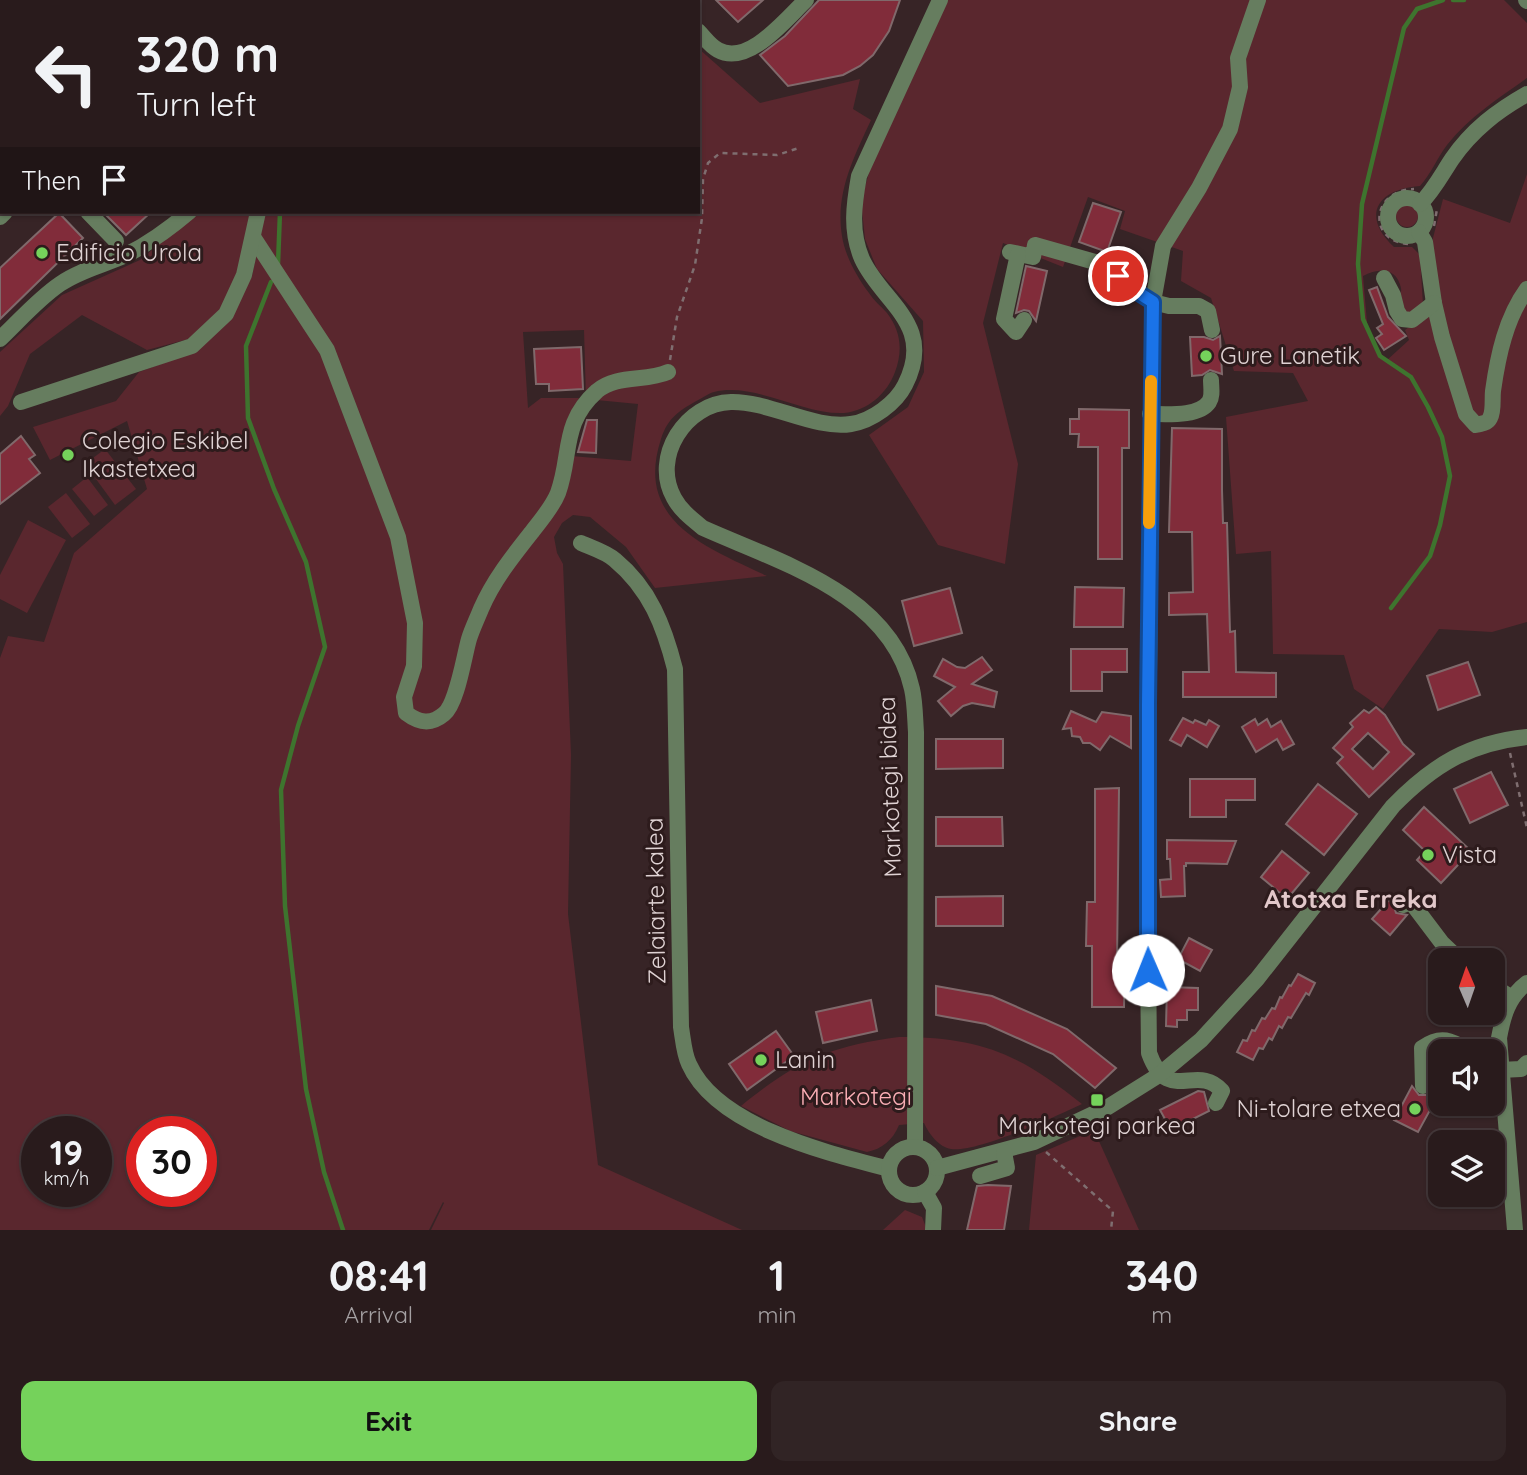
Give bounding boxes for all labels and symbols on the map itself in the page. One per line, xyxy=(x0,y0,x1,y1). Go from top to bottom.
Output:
place label: Edificio Urola xyxy=(56,237,202,267)
marker: Edificio Urola xyxy=(34,245,50,261)
pin xyxy=(1088,246,1148,306)
place label: Gure Lanetik xyxy=(1220,340,1360,370)
marker: Gure Lanetik xyxy=(1198,348,1214,364)
place label: Colegio Eskibel Ikastetxea xyxy=(82,425,249,483)
marker: Colegio Eskibel Ikastetxea xyxy=(60,447,76,463)
street label: Markotegi bidea xyxy=(871,696,907,878)
street label: Zelaiarte kalea xyxy=(639,817,671,985)
place label: Vista xyxy=(1442,839,1497,869)
marker: Vista xyxy=(1420,847,1436,863)
district label: Atotxa Erreka xyxy=(1264,882,1438,915)
position arrow xyxy=(1111,933,1185,1007)
north arrow xyxy=(1428,948,1505,1026)
place label: Lanin xyxy=(775,1044,835,1074)
marker: Lanin xyxy=(753,1052,769,1068)
park label: Markotegi xyxy=(800,1081,912,1111)
marker: Markotegi parkea xyxy=(1089,1092,1105,1108)
place label: Ni-tolare etxea xyxy=(1236,1093,1401,1123)
marker: Ni-tolare etxea xyxy=(1407,1101,1423,1117)
place label: Markotegi parkea xyxy=(998,1110,1196,1140)
speed limit sign: 30 xyxy=(126,1116,217,1207)

